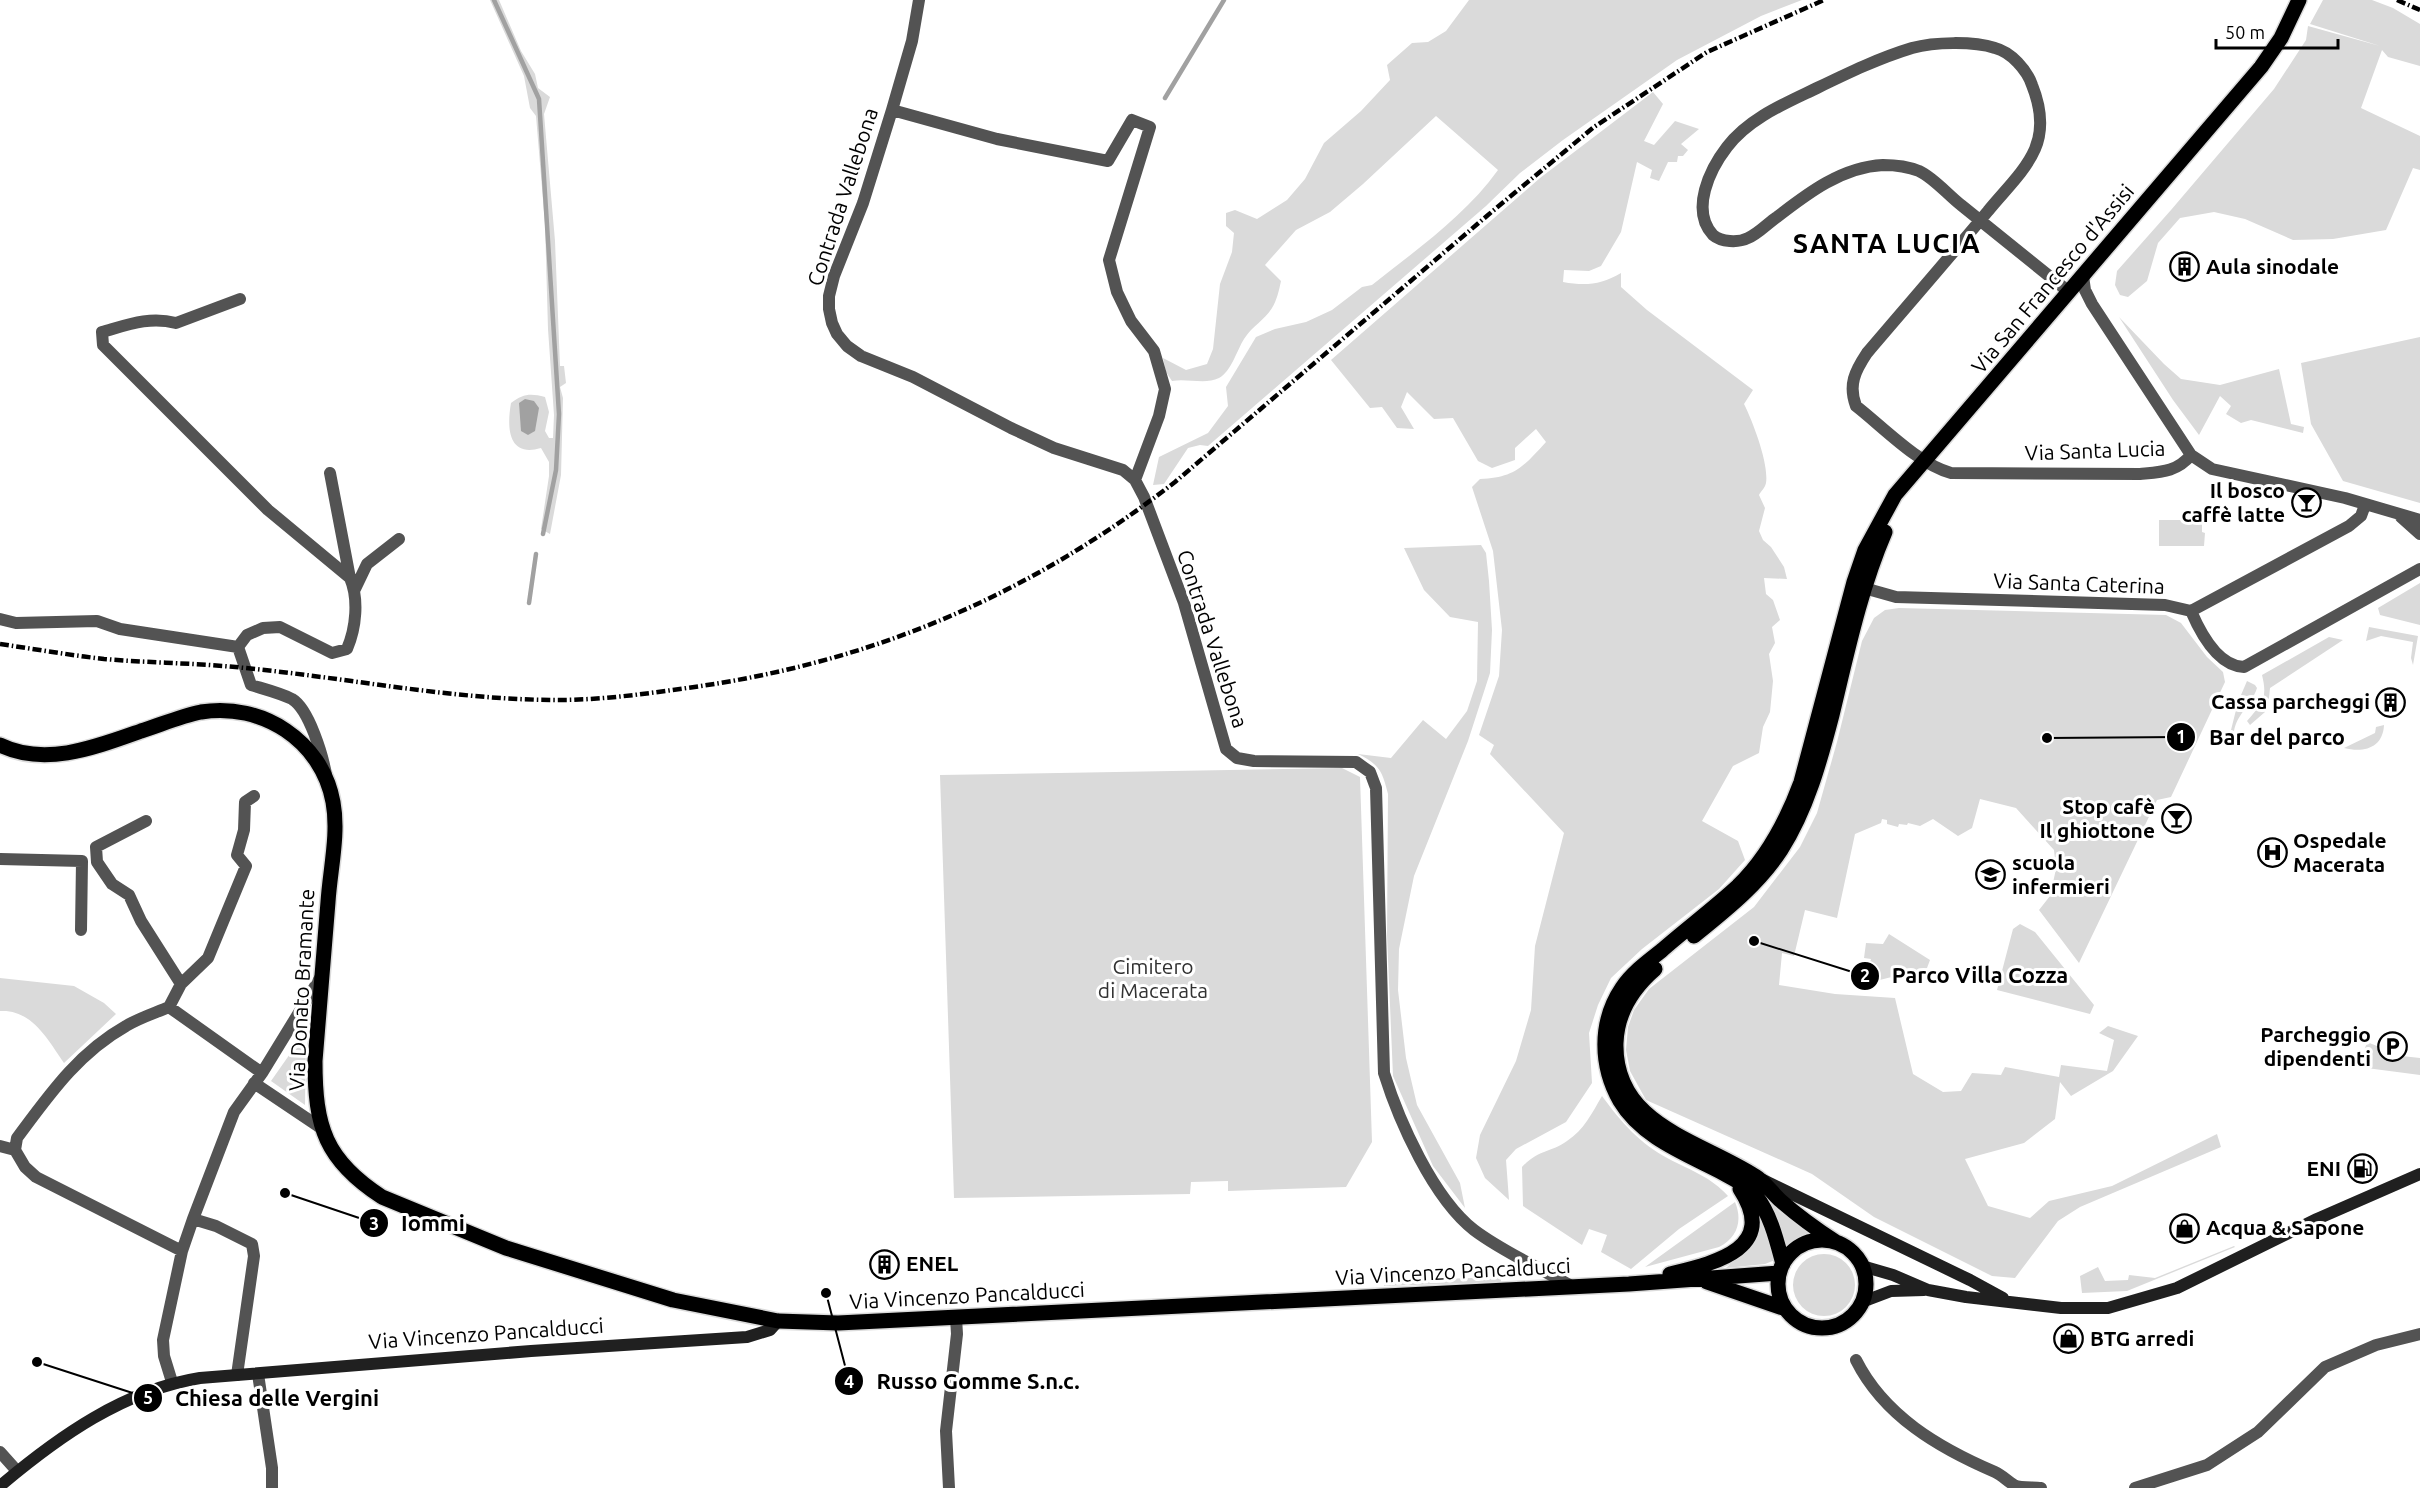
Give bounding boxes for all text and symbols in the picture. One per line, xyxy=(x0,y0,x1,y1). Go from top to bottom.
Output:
scale bar xyxy=(2216,12,2338,50)
text: 50 m xyxy=(2225,22,2265,42)
street label: Contrada Vallebona xyxy=(802,105,882,289)
street label: Via San Francesco d'Assisi xyxy=(1966,179,2138,378)
district label: SANTA LUCIA xyxy=(1793,228,1981,258)
building icon: Aula sinodale xyxy=(2169,251,2201,283)
place label: Aula sinodale xyxy=(2206,254,2339,278)
street label: Via Santa Lucia xyxy=(2024,436,2166,464)
place label: Il bosco caffè latte xyxy=(2182,478,2285,526)
bar icon: Il bosco caffè latte xyxy=(2290,487,2322,519)
street label: Contrada Vallebona xyxy=(1173,547,1253,731)
street label: Via Santa Caterina xyxy=(1993,568,2165,598)
building icon: Cassa parcheggi xyxy=(2375,686,2407,718)
place label: Cassa parcheggi xyxy=(2211,689,2370,713)
callout: Bar del parco xyxy=(2166,717,2357,757)
text: Bar del parco xyxy=(2209,724,2345,749)
text: 1 xyxy=(2176,726,2186,746)
place label: Stop cafè Il ghiottone xyxy=(2039,794,2155,842)
bar icon: Stop cafè Il ghiottone xyxy=(2160,803,2192,835)
place label: Ospedale Macerata xyxy=(2293,828,2387,876)
hospital icon: Ospedale Macerata xyxy=(2256,837,2288,869)
place label: scuola infermieri xyxy=(2012,850,2110,898)
school or university icon: scuola infermieri xyxy=(1975,859,2007,891)
street label: Via Donato Bramante xyxy=(284,888,318,1092)
park label: Cimitero di Macerata xyxy=(1098,954,1208,1002)
callout: Parco Villa Cozza xyxy=(1850,956,2080,996)
text: Parco Villa Cozza xyxy=(1892,962,2068,987)
text: 2 xyxy=(1860,965,1870,985)
place label: Parcheggio dipendenti xyxy=(2260,1022,2371,1070)
parking icon: Parcheggio dipendenti xyxy=(2376,1031,2408,1063)
fuel station icon: ENI xyxy=(2346,1153,2378,1185)
place label: ENI xyxy=(2307,1156,2341,1180)
callout: Iommi xyxy=(359,1203,477,1243)
text: Iommi xyxy=(401,1210,465,1235)
shop icon: Acqua & Sapone xyxy=(2169,1212,2201,1244)
text: 3 xyxy=(369,1213,379,1233)
place label: Acqua & Sapone xyxy=(2206,1215,2364,1239)
building icon: ENEL xyxy=(869,1248,901,1280)
place label: ENEL xyxy=(906,1251,959,1275)
street label: Via Vincenzo Pancalducci xyxy=(1335,1253,1571,1289)
street label: Via Vincenzo Pancalducci xyxy=(849,1277,1085,1313)
street label: Via Vincenzo Pancalducci xyxy=(368,1313,604,1353)
shop icon: BTG arredi xyxy=(2053,1323,2085,1355)
place label: BTG arredi xyxy=(2090,1326,2194,1350)
callout: Russo Gomme S.n.c. xyxy=(834,1361,1091,1401)
text: Russo Gomme S.n.c. xyxy=(876,1368,1080,1393)
text: 4 xyxy=(844,1371,854,1391)
callout: Chiesa delle Vergini xyxy=(133,1378,391,1418)
text: Chiesa delle Vergini xyxy=(175,1385,379,1410)
text: 5 xyxy=(143,1387,153,1407)

